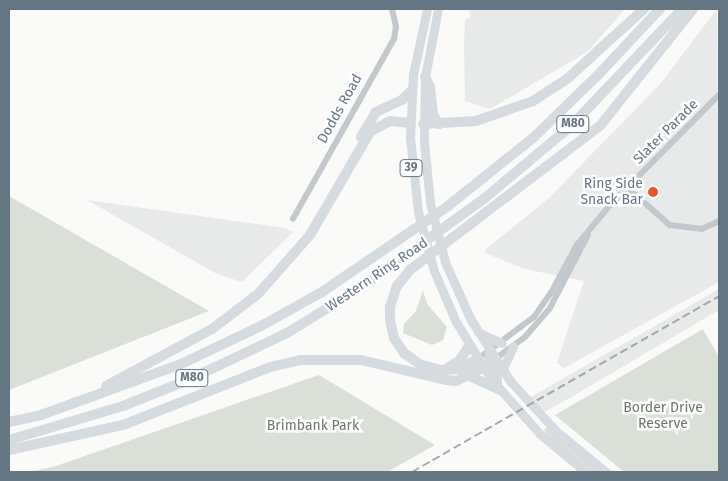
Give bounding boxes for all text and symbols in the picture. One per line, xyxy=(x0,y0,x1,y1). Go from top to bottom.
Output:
street label: Dodds Road xyxy=(314,71,366,147)
street label: Slater Parade xyxy=(630,96,702,168)
road number: M80 xyxy=(556,115,590,134)
road number: 39 xyxy=(398,158,424,178)
place label: Ring Side Snack Bar xyxy=(580,176,643,208)
marker: Ring Side Snack Bar xyxy=(647,186,659,198)
street label: Western Ring Road xyxy=(323,235,431,315)
road number: M80 xyxy=(174,368,210,388)
park label: Border Drive Reserve xyxy=(623,400,703,432)
park label: Brimbank Park xyxy=(267,418,359,434)

